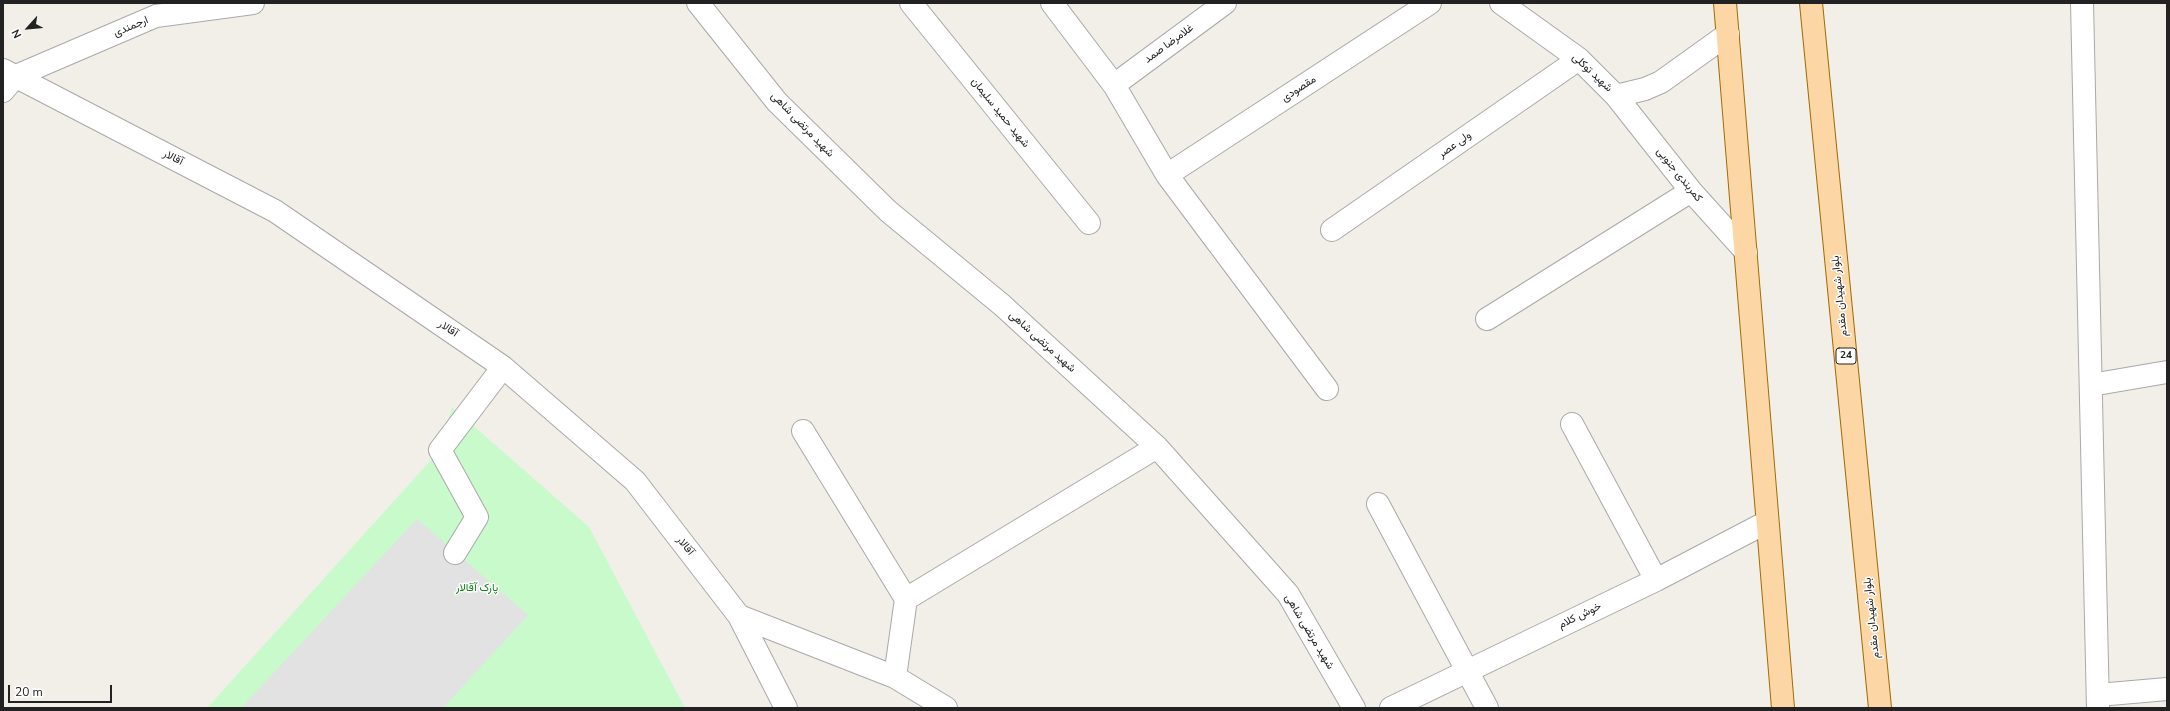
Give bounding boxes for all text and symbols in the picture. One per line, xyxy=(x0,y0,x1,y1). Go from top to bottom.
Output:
north arrow xyxy=(8,8,48,48)
street label: ارجمندی xyxy=(112,14,150,40)
street label: غلامرضا صمد xyxy=(1142,22,1196,66)
text: N xyxy=(8,27,25,41)
street label: شهید توکلی xyxy=(1569,51,1615,95)
street label: مقصودی xyxy=(1279,73,1319,105)
street label: شهید حمید سلیمان xyxy=(968,75,1032,151)
street label: شهید مرتضی شاهی xyxy=(768,90,836,160)
street label: ولی عصر xyxy=(1436,129,1474,161)
street label: کمربندی جنوبی xyxy=(1653,145,1705,205)
street label: آقالار xyxy=(161,147,185,169)
street label: بلوار شهیدان مقدم xyxy=(1829,255,1851,337)
street label: شهید مرتضی شاهی xyxy=(1006,309,1078,375)
street label: آقالار xyxy=(436,318,460,340)
road number: 24 xyxy=(1836,348,1856,364)
street label: آقالار xyxy=(673,534,697,558)
street label: بلوار شهیدان مقدم xyxy=(1861,577,1883,659)
park label: پارک آقالار xyxy=(456,581,498,595)
street label: شهید مرتضی شاهی xyxy=(1281,592,1337,672)
street label: خوش کلام xyxy=(1556,600,1604,632)
scale bar xyxy=(10,677,114,703)
text: 20 m xyxy=(15,684,43,700)

